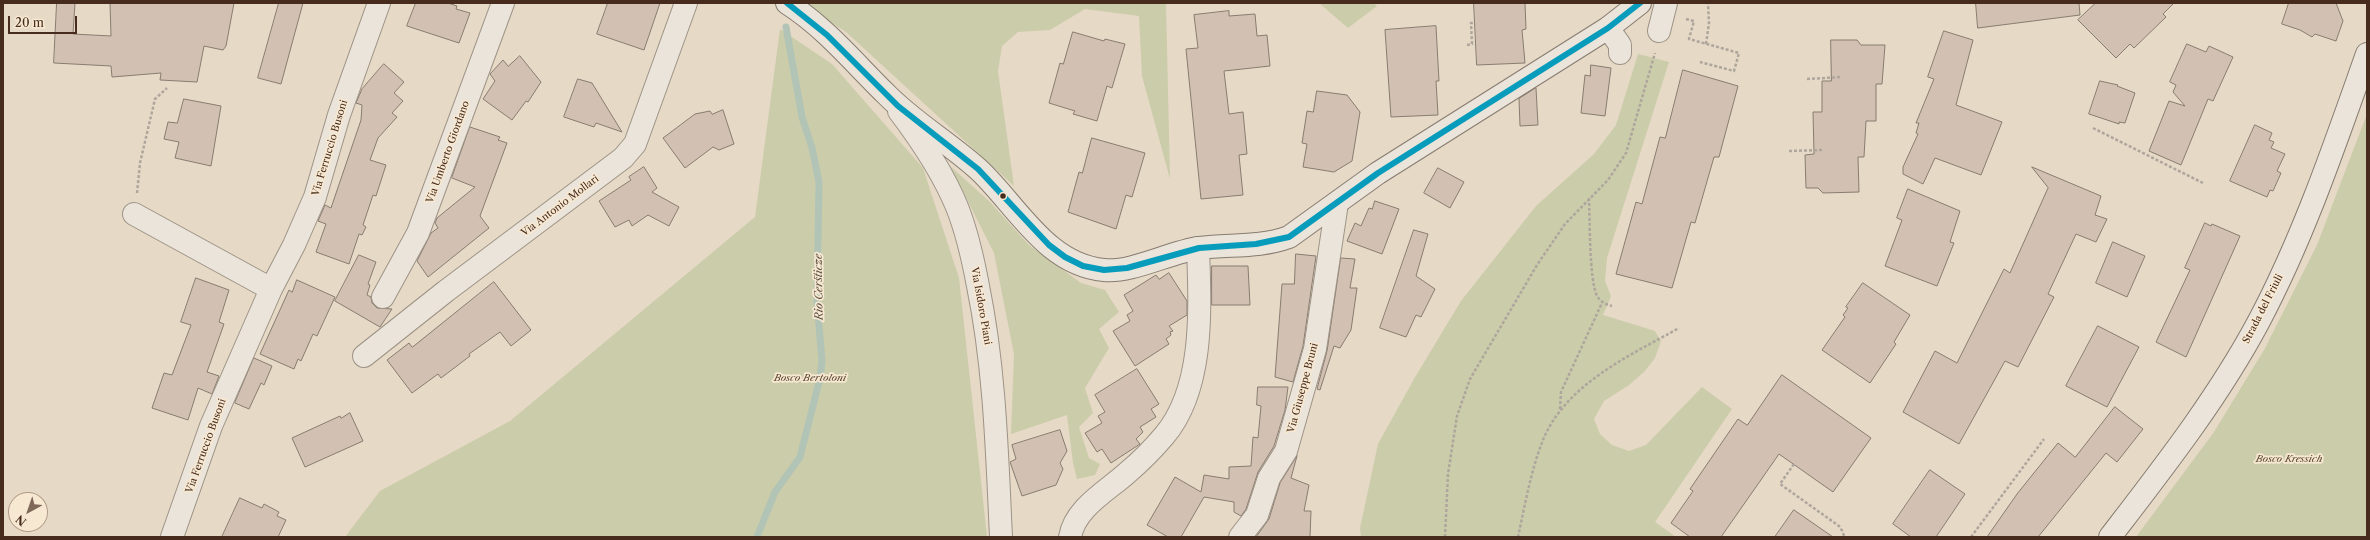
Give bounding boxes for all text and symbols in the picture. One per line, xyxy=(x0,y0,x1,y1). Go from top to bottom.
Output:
scale bar xyxy=(10,8,79,34)
text: 20 m xyxy=(15,15,44,30)
street label: Via Ferruccio Busoni xyxy=(310,99,350,197)
street label: Via Umberto Giordano xyxy=(424,99,472,205)
street label: Via Antonio Mollari xyxy=(519,173,601,239)
unlabelled marker xyxy=(998,191,1008,201)
water label: Rio Cersticze xyxy=(812,254,826,320)
street label: Via Isidoro Piani xyxy=(968,266,994,346)
street label: Strada del Friuli xyxy=(2240,272,2286,346)
street label: Via Giuseppe Bruni xyxy=(1285,342,1321,434)
park label: Bosco Bertoloni xyxy=(774,372,846,384)
street label: Via Ferruccio Busoni xyxy=(183,397,229,495)
park label: Bosco Kressich xyxy=(2256,453,2322,465)
north arrow xyxy=(8,492,48,532)
text: N xyxy=(13,512,29,529)

